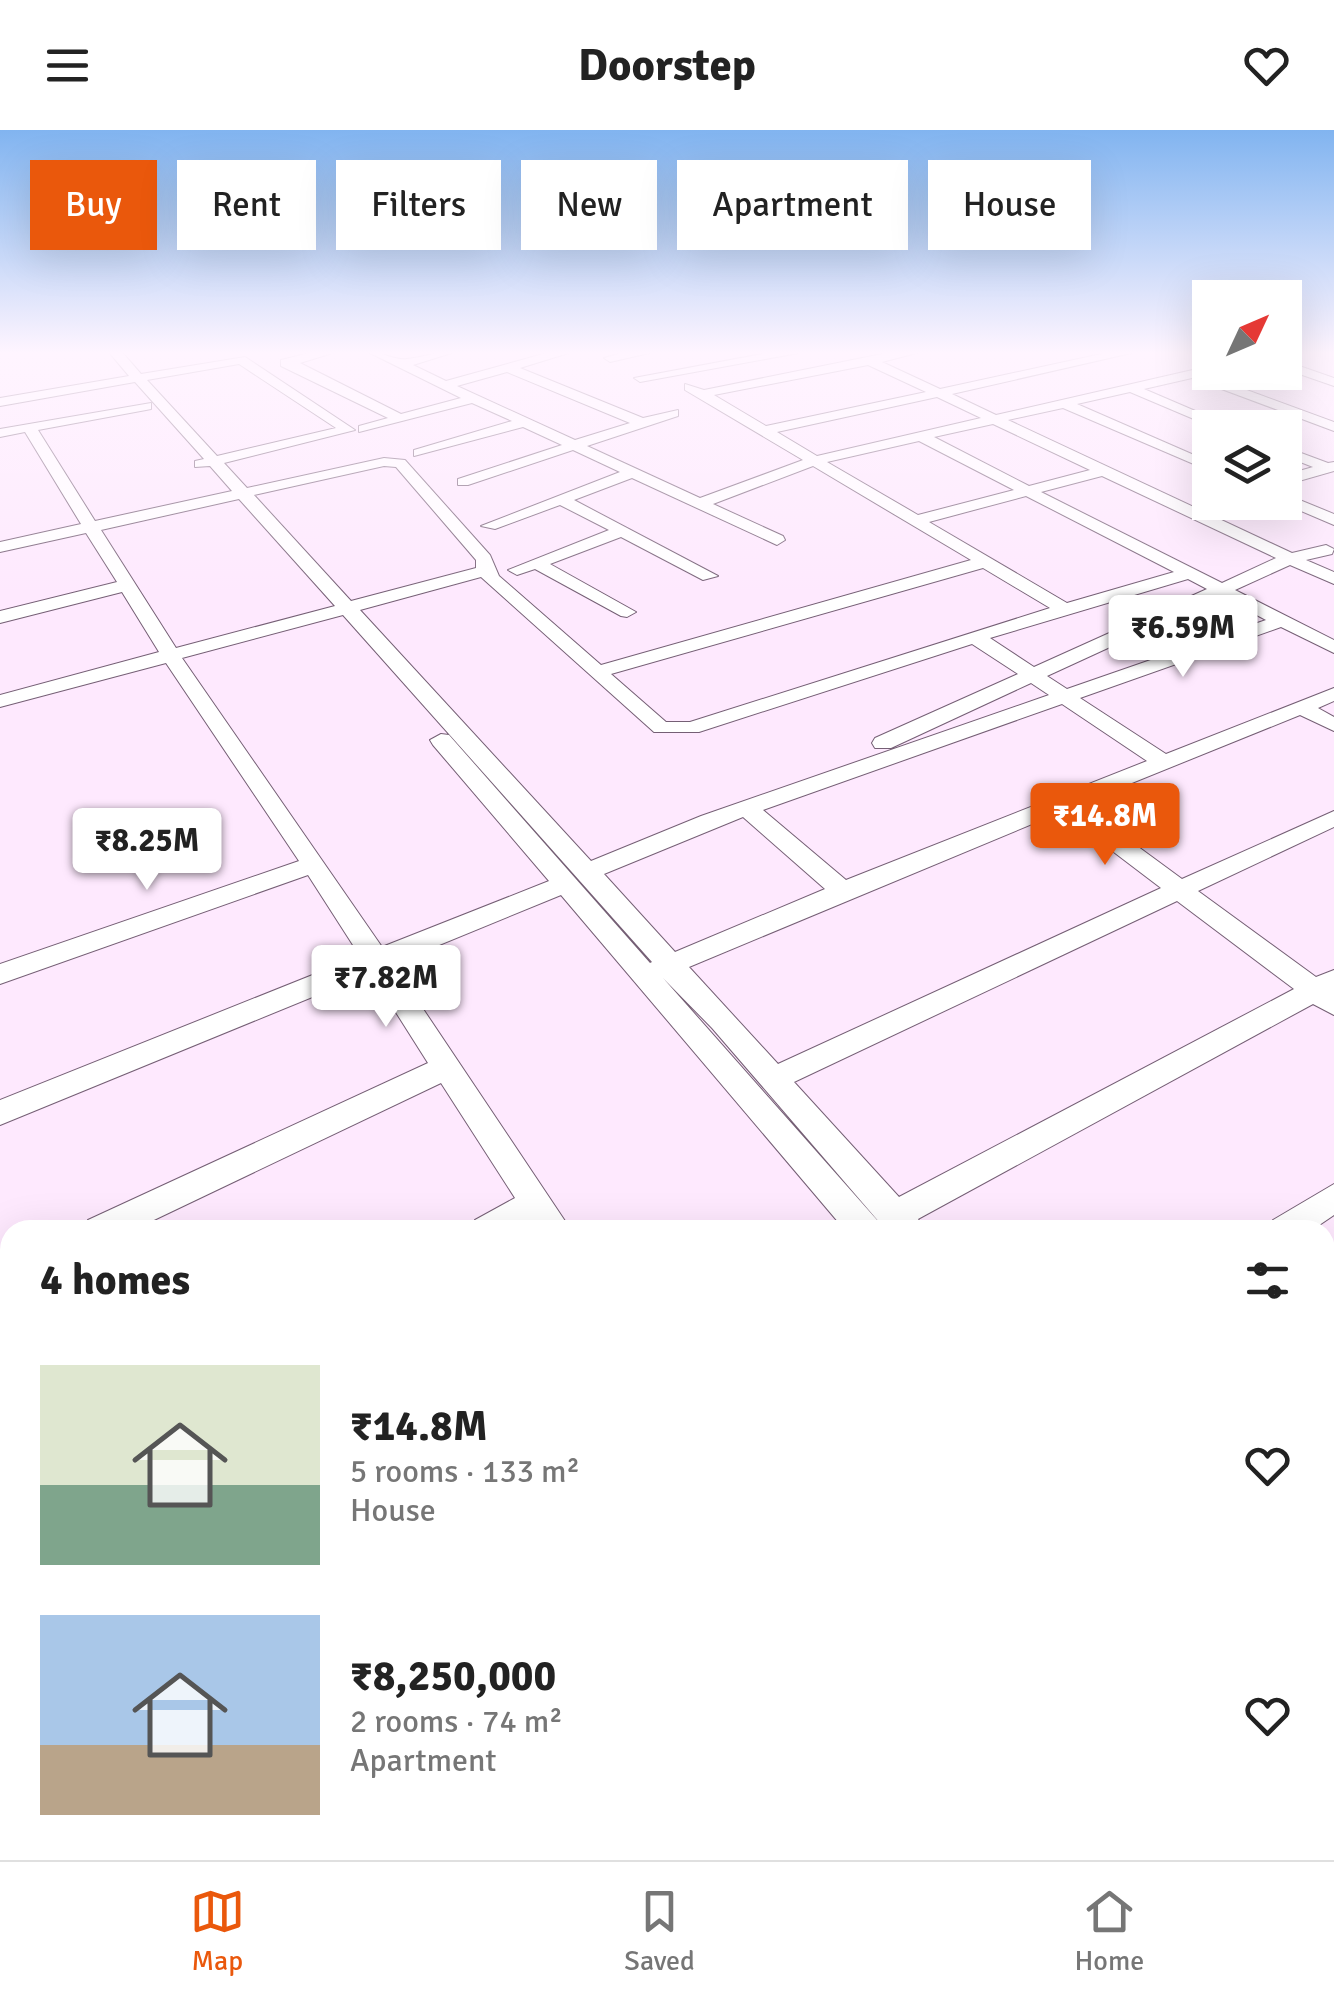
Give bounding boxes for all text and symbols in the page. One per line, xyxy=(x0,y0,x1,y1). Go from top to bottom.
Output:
icon: menu xyxy=(40,38,95,93)
text: Doorstep xyxy=(578,38,756,93)
icon: heart xyxy=(1239,38,1294,93)
chip: Buy xyxy=(30,160,157,250)
chip: Rent xyxy=(177,160,316,250)
chip: Filters xyxy=(336,160,501,250)
chip: New xyxy=(521,160,657,250)
chip: Apartment xyxy=(677,160,908,250)
chip: House xyxy=(928,160,1091,250)
north arrow xyxy=(1192,280,1302,390)
map controls xyxy=(1192,280,1302,520)
button: layers xyxy=(1192,410,1302,520)
pin: ₹6.59M xyxy=(1102,595,1264,680)
text: ₹6.59M xyxy=(1131,608,1235,647)
pin: ₹14.8M xyxy=(1024,783,1186,868)
text: ₹14.8M xyxy=(1053,796,1157,835)
pin: ₹8.25M xyxy=(66,808,228,893)
text: ₹8.25M xyxy=(95,821,199,860)
pin: ₹7.82M xyxy=(305,945,467,1030)
text: ₹7.82M xyxy=(334,958,438,997)
icon: filters xyxy=(1240,1253,1295,1308)
text: 4 homes xyxy=(40,1255,190,1306)
text: ₹14.8M xyxy=(350,1401,488,1452)
icon: home xyxy=(120,1405,240,1525)
icon: heart xyxy=(1240,1438,1295,1493)
text: 5 rooms · 133 m² xyxy=(350,1452,580,1491)
text: House xyxy=(350,1491,436,1530)
text: ₹8,250,000 xyxy=(350,1651,556,1702)
icon: home xyxy=(120,1655,240,1775)
icon: heart xyxy=(1240,1688,1295,1743)
text: 2 rooms · 74 m² xyxy=(350,1702,563,1741)
text: Apartment xyxy=(350,1741,497,1780)
tab: Map xyxy=(190,1884,245,1978)
tab: Saved xyxy=(624,1884,695,1978)
tab: Home xyxy=(1074,1884,1144,1978)

